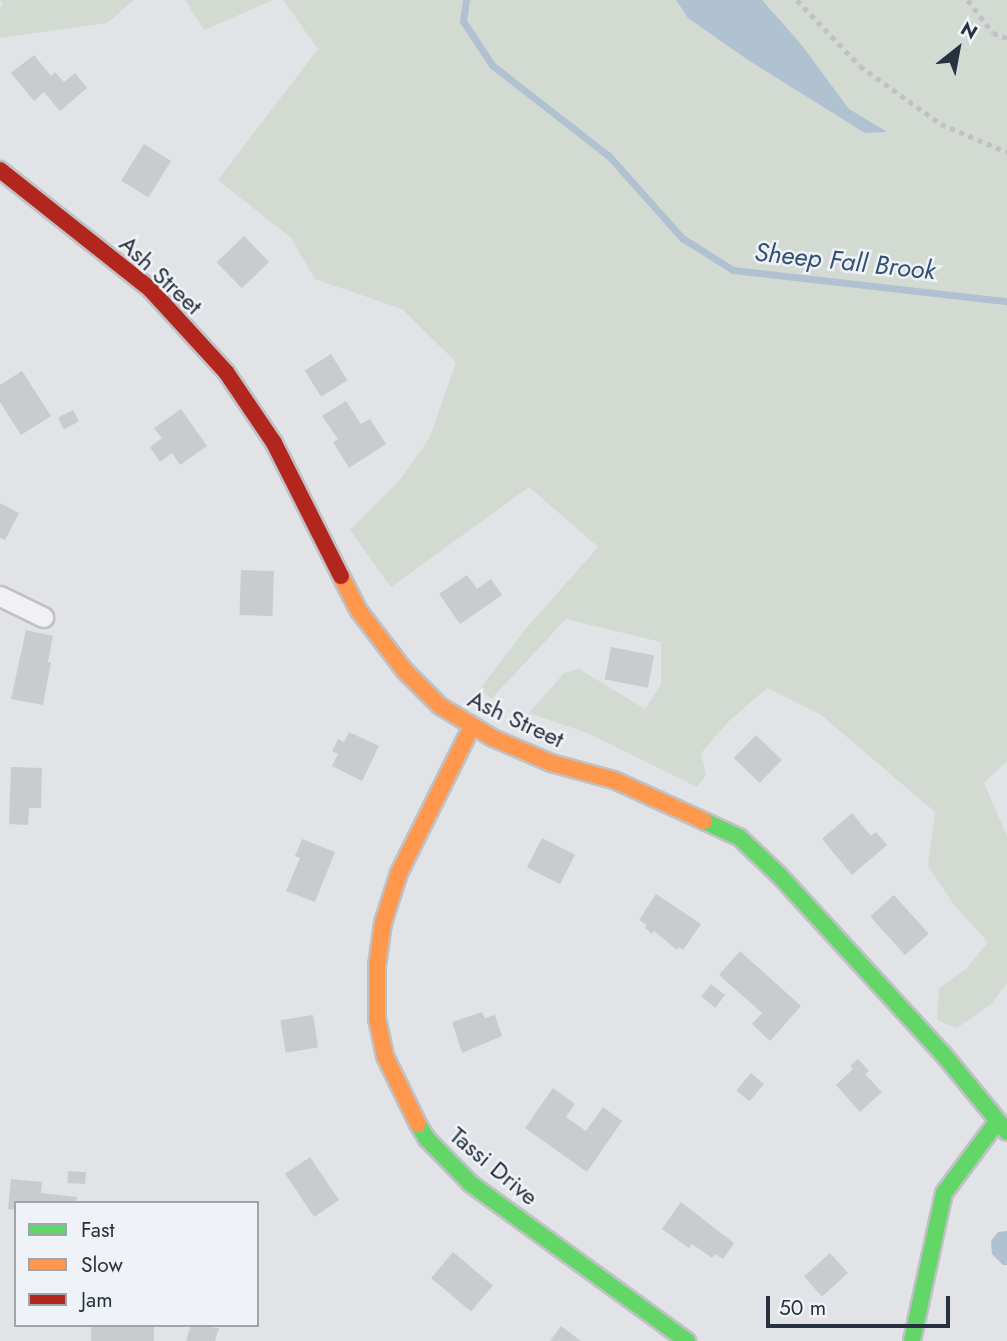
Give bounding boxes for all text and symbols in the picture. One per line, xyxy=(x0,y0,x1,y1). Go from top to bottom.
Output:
north arrow xyxy=(923,14,993,84)
text: N xyxy=(956,15,982,46)
street label: Ash Street xyxy=(114,229,208,321)
water label: Sheep Fall Brook xyxy=(753,237,937,287)
street label: Ash Street xyxy=(463,684,569,754)
street label: Tassi Drive xyxy=(444,1121,544,1211)
legend xyxy=(14,1201,259,1327)
text: Fast xyxy=(81,1215,114,1245)
text: Slow xyxy=(81,1250,123,1280)
scale bar xyxy=(769,1282,953,1326)
text: Jam xyxy=(81,1285,113,1315)
text: 50 m xyxy=(779,1293,826,1323)

